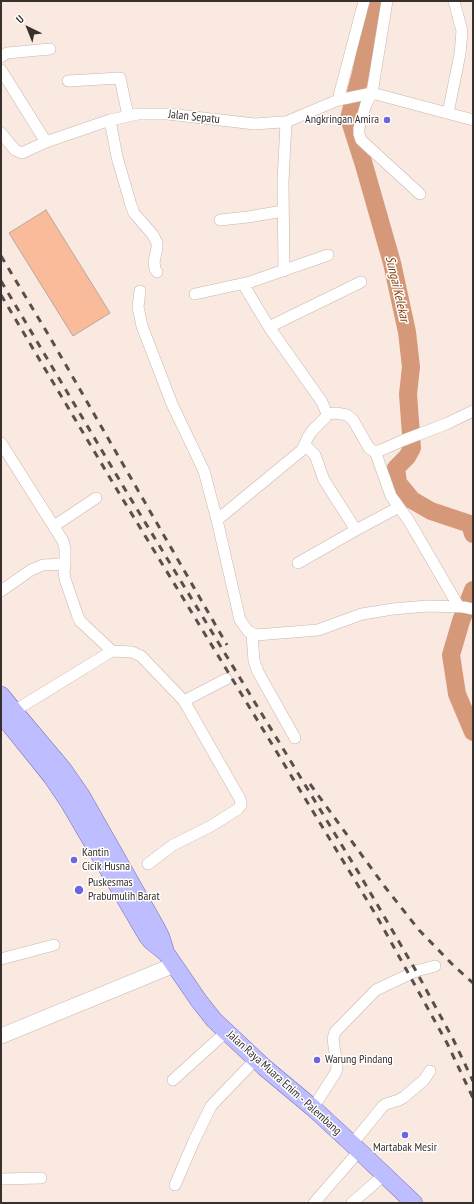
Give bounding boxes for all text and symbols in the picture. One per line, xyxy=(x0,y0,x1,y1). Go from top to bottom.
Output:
north arrow xyxy=(8,8,48,48)
text: U xyxy=(13,12,27,26)
street label: Jalan Sepatu xyxy=(168,107,220,127)
place label: Angkringan Amira xyxy=(305,113,379,127)
marker: Angkringan Amira xyxy=(382,115,392,125)
water label: Sungai Kelekar xyxy=(382,255,412,323)
place label: Kantin Cicik Husna xyxy=(82,846,130,874)
marker: Kantin Cicik Husna xyxy=(69,855,79,865)
place label: Puskesmas Prabumulih Barat xyxy=(88,876,160,904)
marker: Puskesmas Prabumulih Barat xyxy=(73,884,85,896)
street label: Jalan Raya Muara Enim - Palembang xyxy=(224,1028,344,1138)
place label: Warung Pindang xyxy=(325,1053,393,1067)
marker: Warung Pindang xyxy=(312,1055,322,1065)
marker: Martabak Mesir xyxy=(400,1130,410,1140)
place label: Martabak Mesir xyxy=(373,1141,437,1155)

